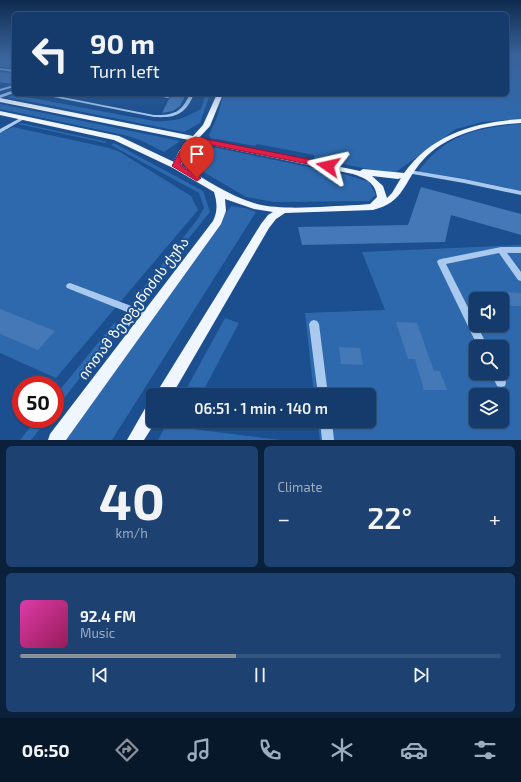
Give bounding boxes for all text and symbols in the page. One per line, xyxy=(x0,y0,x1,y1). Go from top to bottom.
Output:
text: 90 m xyxy=(90,26,155,60)
icon: left xyxy=(24,28,76,80)
text: Turn left xyxy=(90,60,160,82)
pin xyxy=(180,137,214,178)
icon: arrive xyxy=(186,143,208,165)
position arrow xyxy=(307,145,349,187)
street label: იოთამ ზედგენიძის ქუჩა xyxy=(74,234,193,383)
map controls xyxy=(469,292,509,428)
button: sound xyxy=(469,292,509,332)
button: search xyxy=(469,340,509,380)
speed limit sign: 50 xyxy=(12,376,64,428)
button: layers xyxy=(469,388,509,428)
text: 06:51 · 1 min · 140 m xyxy=(194,399,328,417)
text: 40 xyxy=(99,468,165,530)
text: Climate xyxy=(278,479,322,495)
text: 22° xyxy=(367,499,412,535)
text: − xyxy=(278,505,290,531)
text: + xyxy=(489,505,501,531)
text: km/h xyxy=(116,525,148,541)
text: 92.4 FM xyxy=(80,607,136,625)
text: Music xyxy=(80,625,115,641)
icon: previous xyxy=(89,664,111,686)
icon: pause xyxy=(249,664,271,686)
icon: next xyxy=(410,664,432,686)
icon: directions xyxy=(113,736,141,764)
icon: music xyxy=(185,736,213,764)
icon: phone xyxy=(256,736,284,764)
icon: climate xyxy=(328,736,356,764)
icon: car xyxy=(400,736,428,764)
icon: filters xyxy=(471,736,499,764)
text: 06:50 xyxy=(22,739,70,761)

